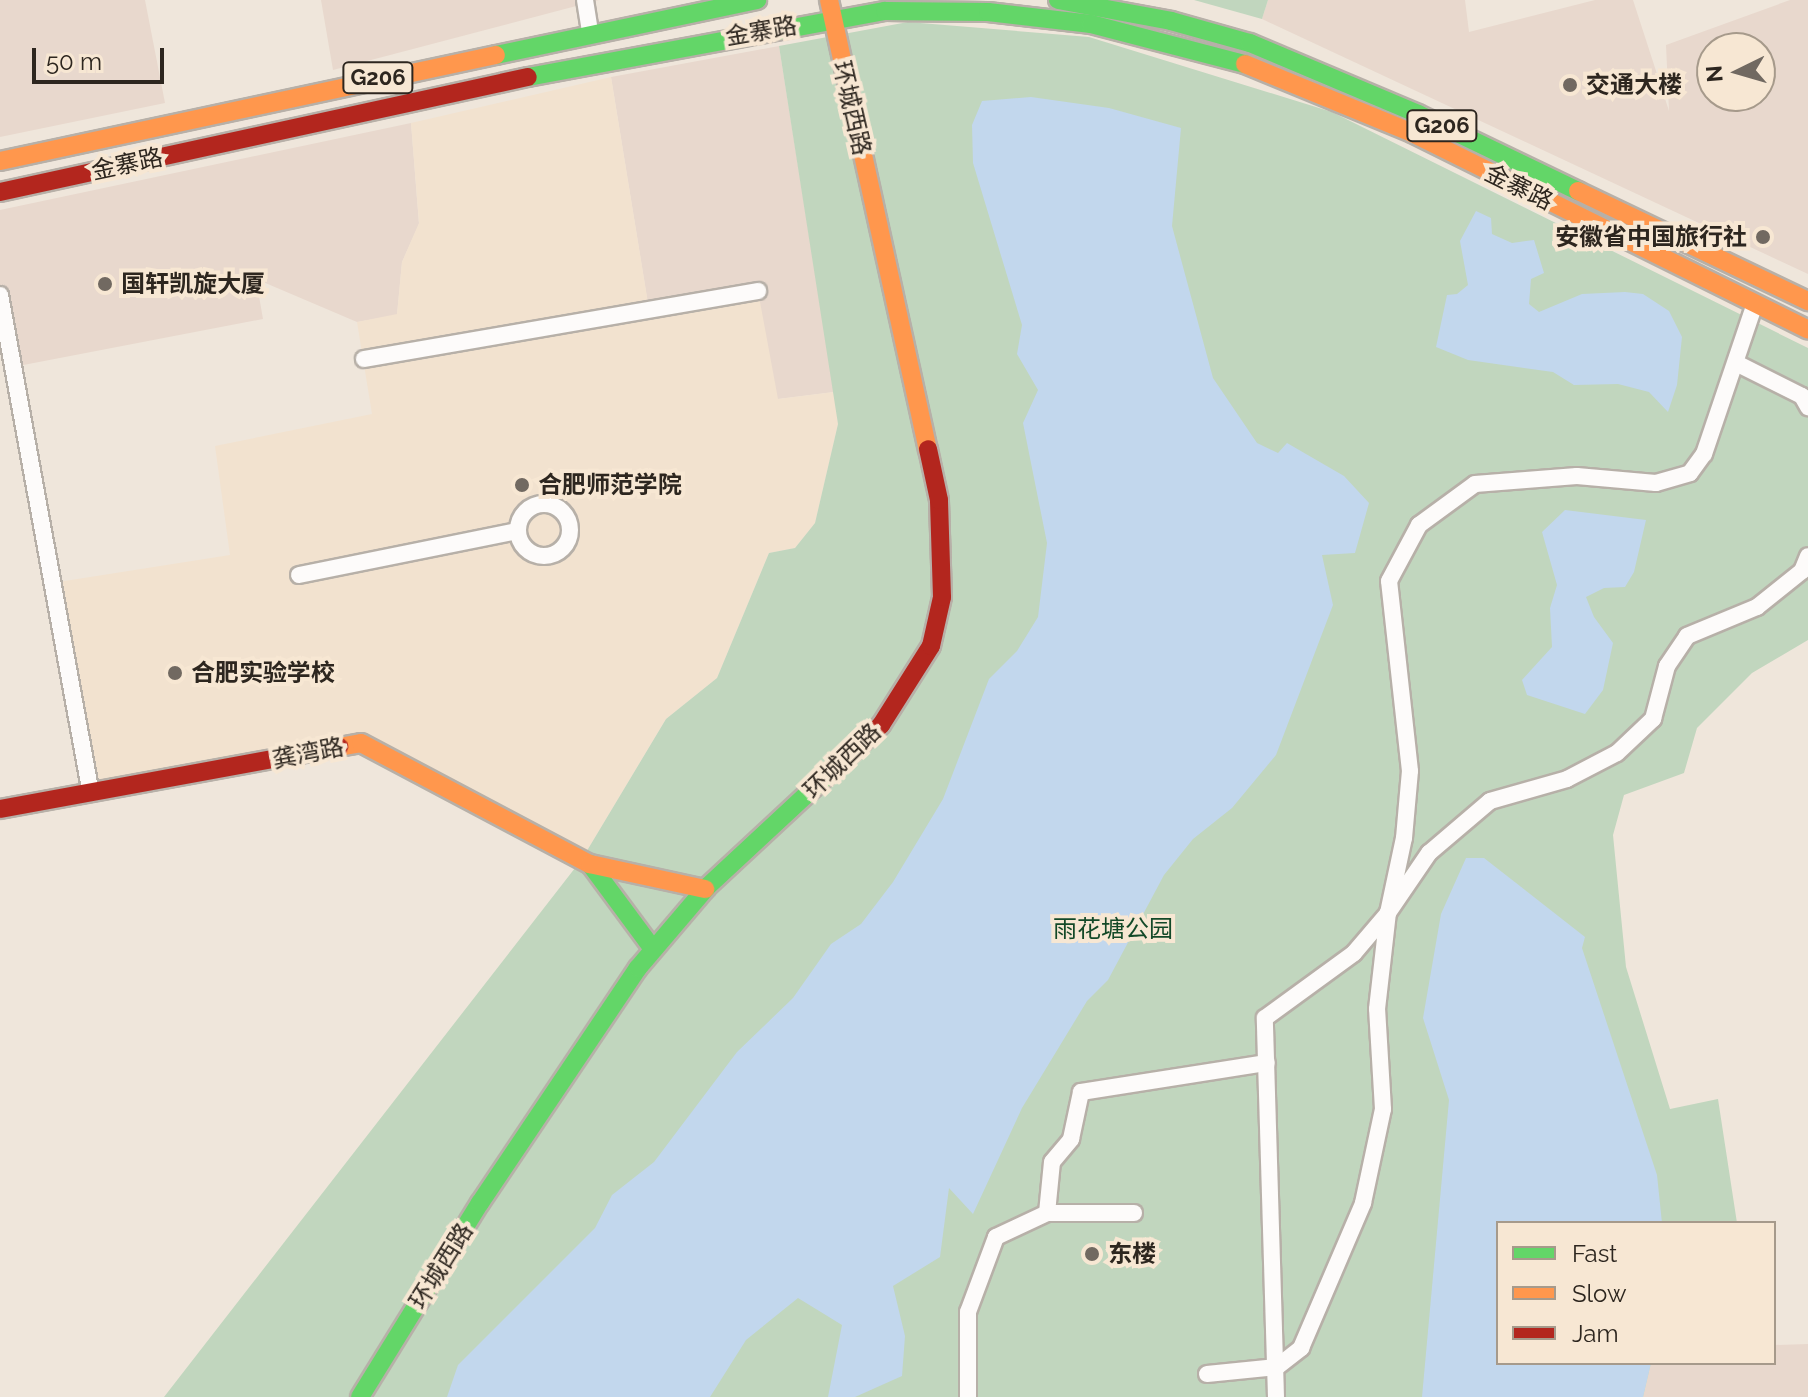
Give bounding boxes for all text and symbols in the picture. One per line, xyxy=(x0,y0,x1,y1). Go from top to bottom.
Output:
street label: 金寨路 xyxy=(723,11,799,51)
scale bar xyxy=(36,32,168,82)
north arrow xyxy=(1696,32,1776,112)
text: 50 m xyxy=(46,47,102,76)
street label: 环城西路 xyxy=(827,58,877,158)
road number: G206 xyxy=(342,60,414,96)
text: N xyxy=(1700,64,1728,83)
place label: 交通大楼 xyxy=(1586,71,1682,99)
marker: 交通大楼 xyxy=(1561,76,1579,94)
road number: G206 xyxy=(1406,108,1478,144)
street label: 金寨路 xyxy=(89,142,165,186)
street label: 金寨路 xyxy=(1480,158,1558,216)
place label: 安徽省中国旅行社 xyxy=(1555,223,1747,251)
marker: 安徽省中国旅行社 xyxy=(1754,228,1772,246)
place label: 国轩凯旋大厦 xyxy=(121,270,265,298)
marker: 国轩凯旋大厦 xyxy=(96,275,114,293)
place label: 合肥师范学院 xyxy=(538,471,682,499)
marker: 合肥师范学院 xyxy=(513,476,531,494)
place label: 合肥实验学校 xyxy=(191,659,335,687)
marker: 合肥实验学校 xyxy=(166,664,184,682)
street label: 环城西路 xyxy=(797,717,887,805)
street label: 龚湾路 xyxy=(270,732,346,774)
park label: 雨花塘公园 xyxy=(1053,915,1173,943)
street label: 环城西路 xyxy=(403,1218,479,1314)
legend xyxy=(1496,1221,1776,1365)
text: Fast xyxy=(1572,1239,1617,1268)
place label: 东楼 xyxy=(1108,1240,1156,1268)
marker: 东楼 xyxy=(1083,1245,1101,1263)
text: Slow xyxy=(1572,1279,1626,1308)
text: Jam xyxy=(1572,1319,1618,1348)

